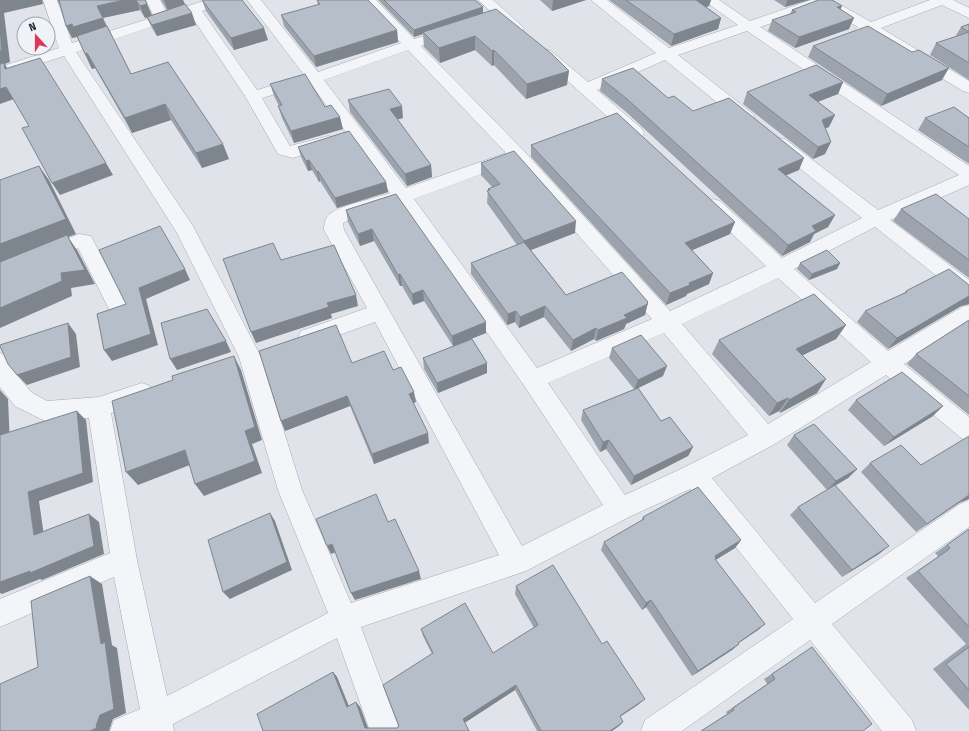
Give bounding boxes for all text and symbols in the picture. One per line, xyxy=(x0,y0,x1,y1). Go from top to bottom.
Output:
north arrow xyxy=(16,16,56,56)
text: N xyxy=(27,20,38,34)

